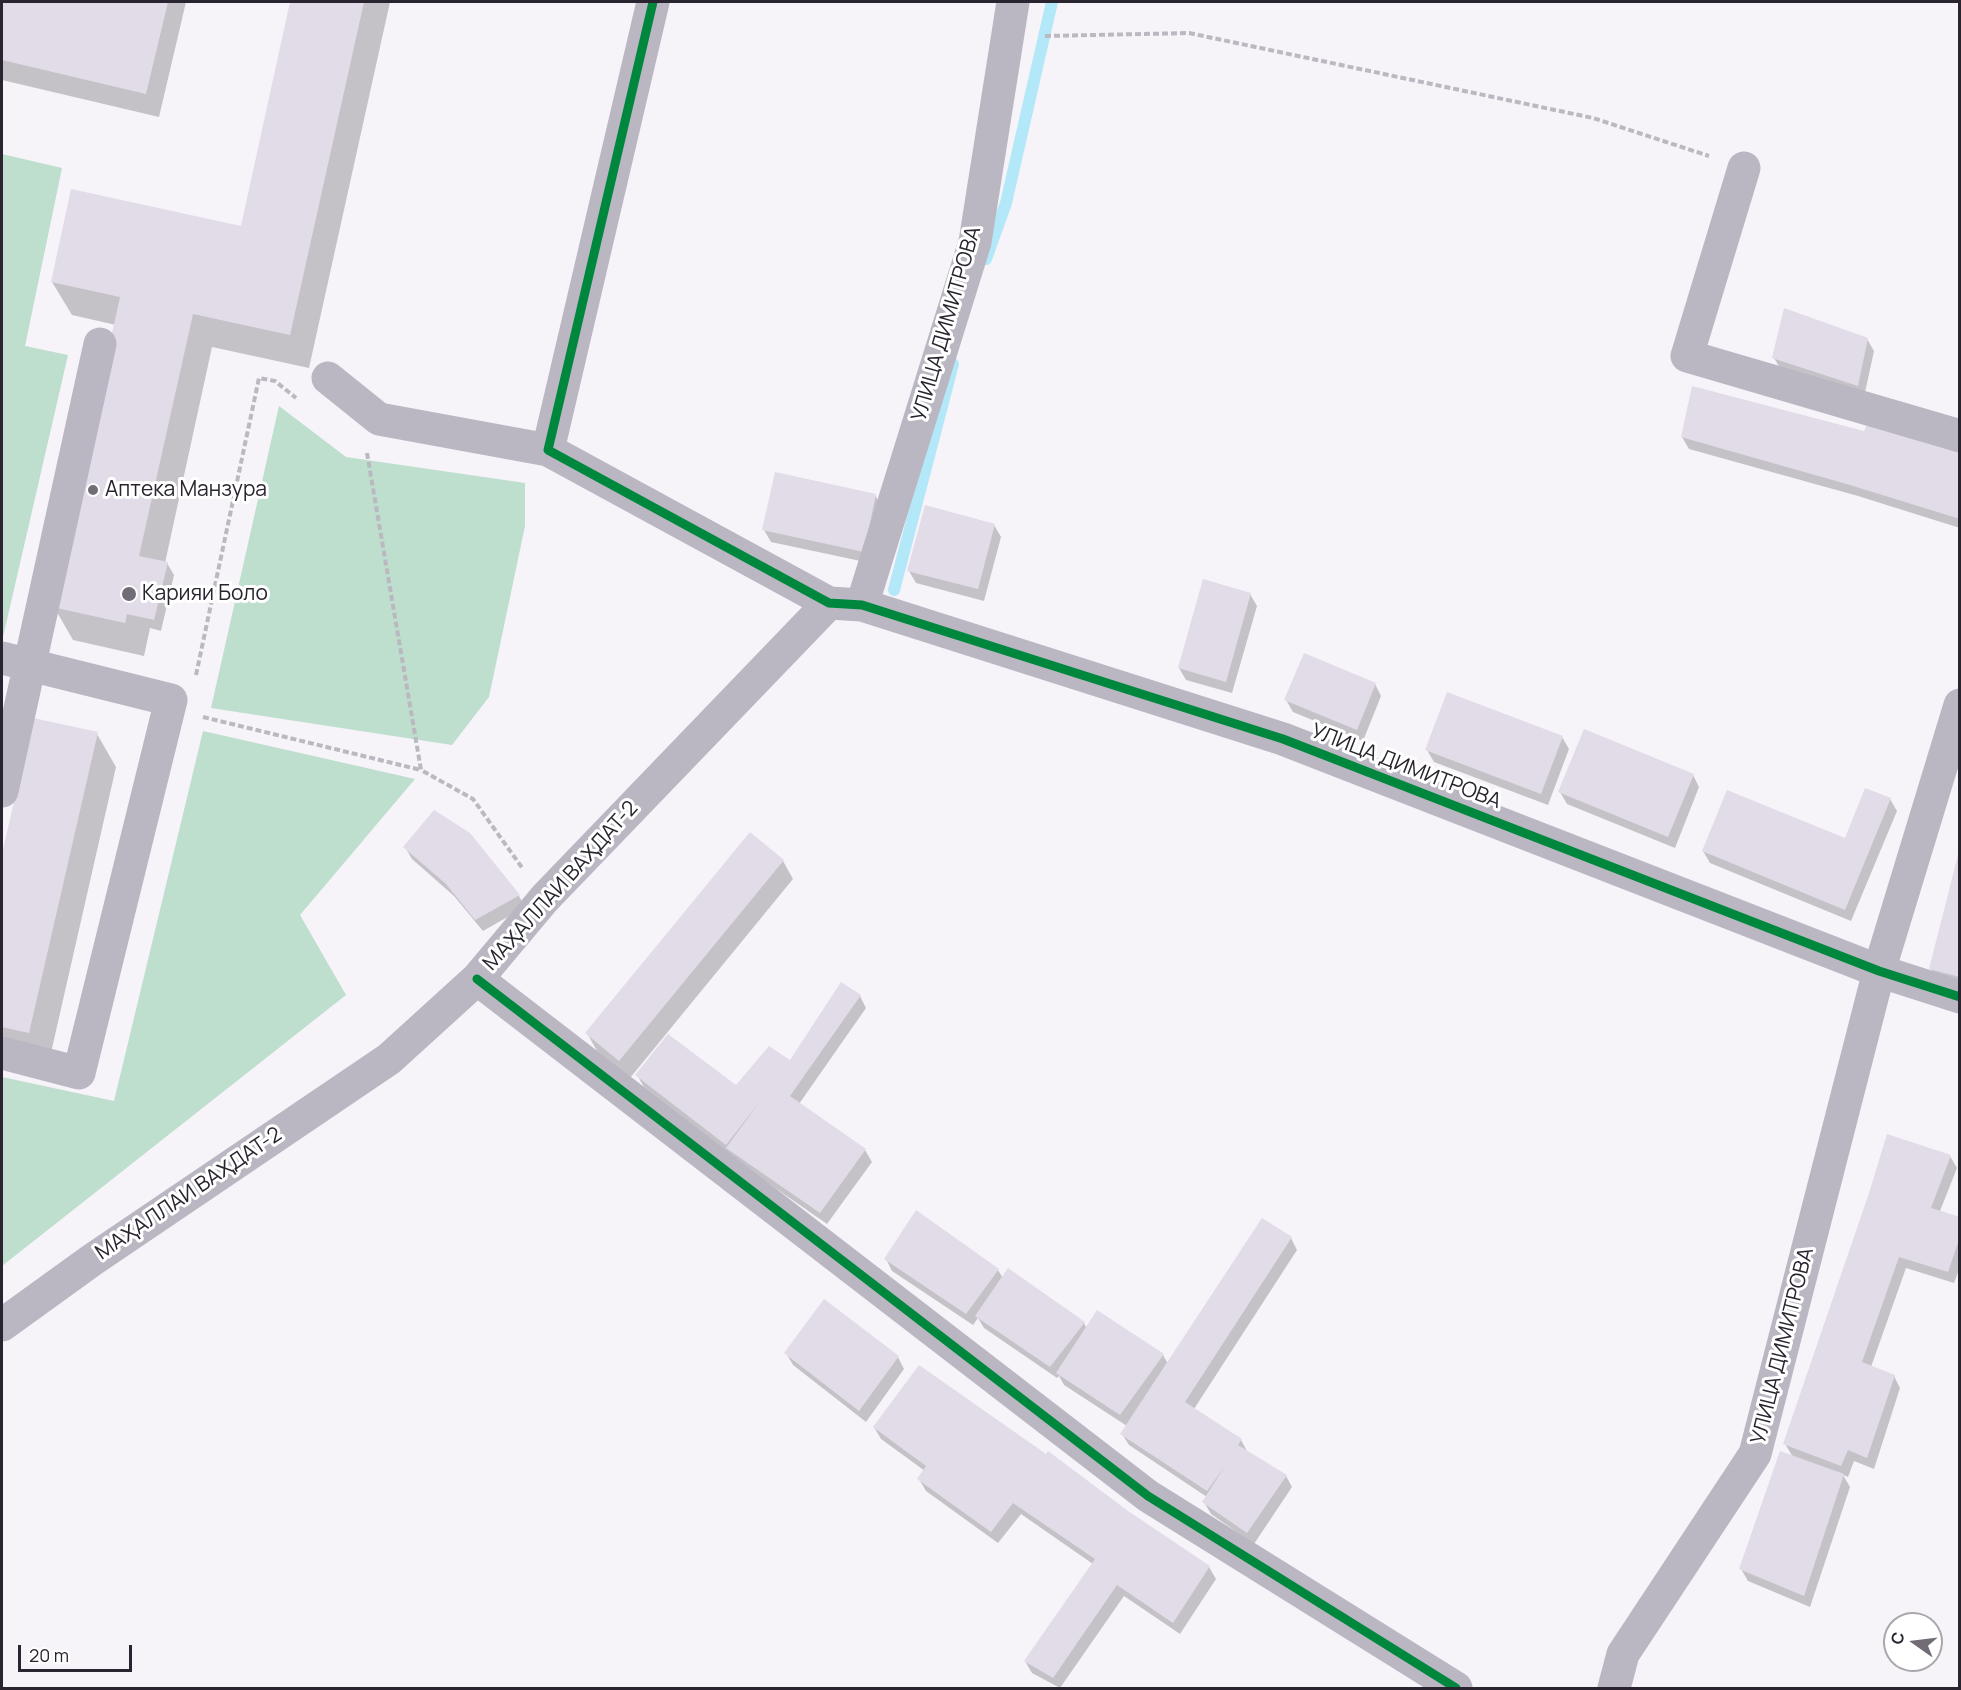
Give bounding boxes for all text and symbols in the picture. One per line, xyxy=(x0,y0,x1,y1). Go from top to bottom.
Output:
street label: УЛИЦА ДИМИТРОВА xyxy=(907,224,987,424)
place label: Аптека Манзура xyxy=(105,477,267,503)
marker: Аптека Манзура xyxy=(86,483,100,497)
place label: Карияи Боло xyxy=(142,581,268,607)
marker: Карияи Боло xyxy=(120,585,138,603)
street label: УЛИЦА ДИМИТРОВА xyxy=(1307,719,1505,815)
street label: МАҲАЛЛАИ ВАҲДАТ-2 xyxy=(478,796,644,976)
street label: МАҲАЛЛАИ ВАҲДАТ-2 xyxy=(91,1122,287,1266)
street label: УЛИЦА ДИМИТРОВА xyxy=(1746,1245,1820,1447)
north arrow xyxy=(1883,1612,1943,1672)
text: С xyxy=(1885,1630,1910,1647)
scale bar xyxy=(21,1633,135,1671)
text: 20 m xyxy=(29,1643,69,1667)

